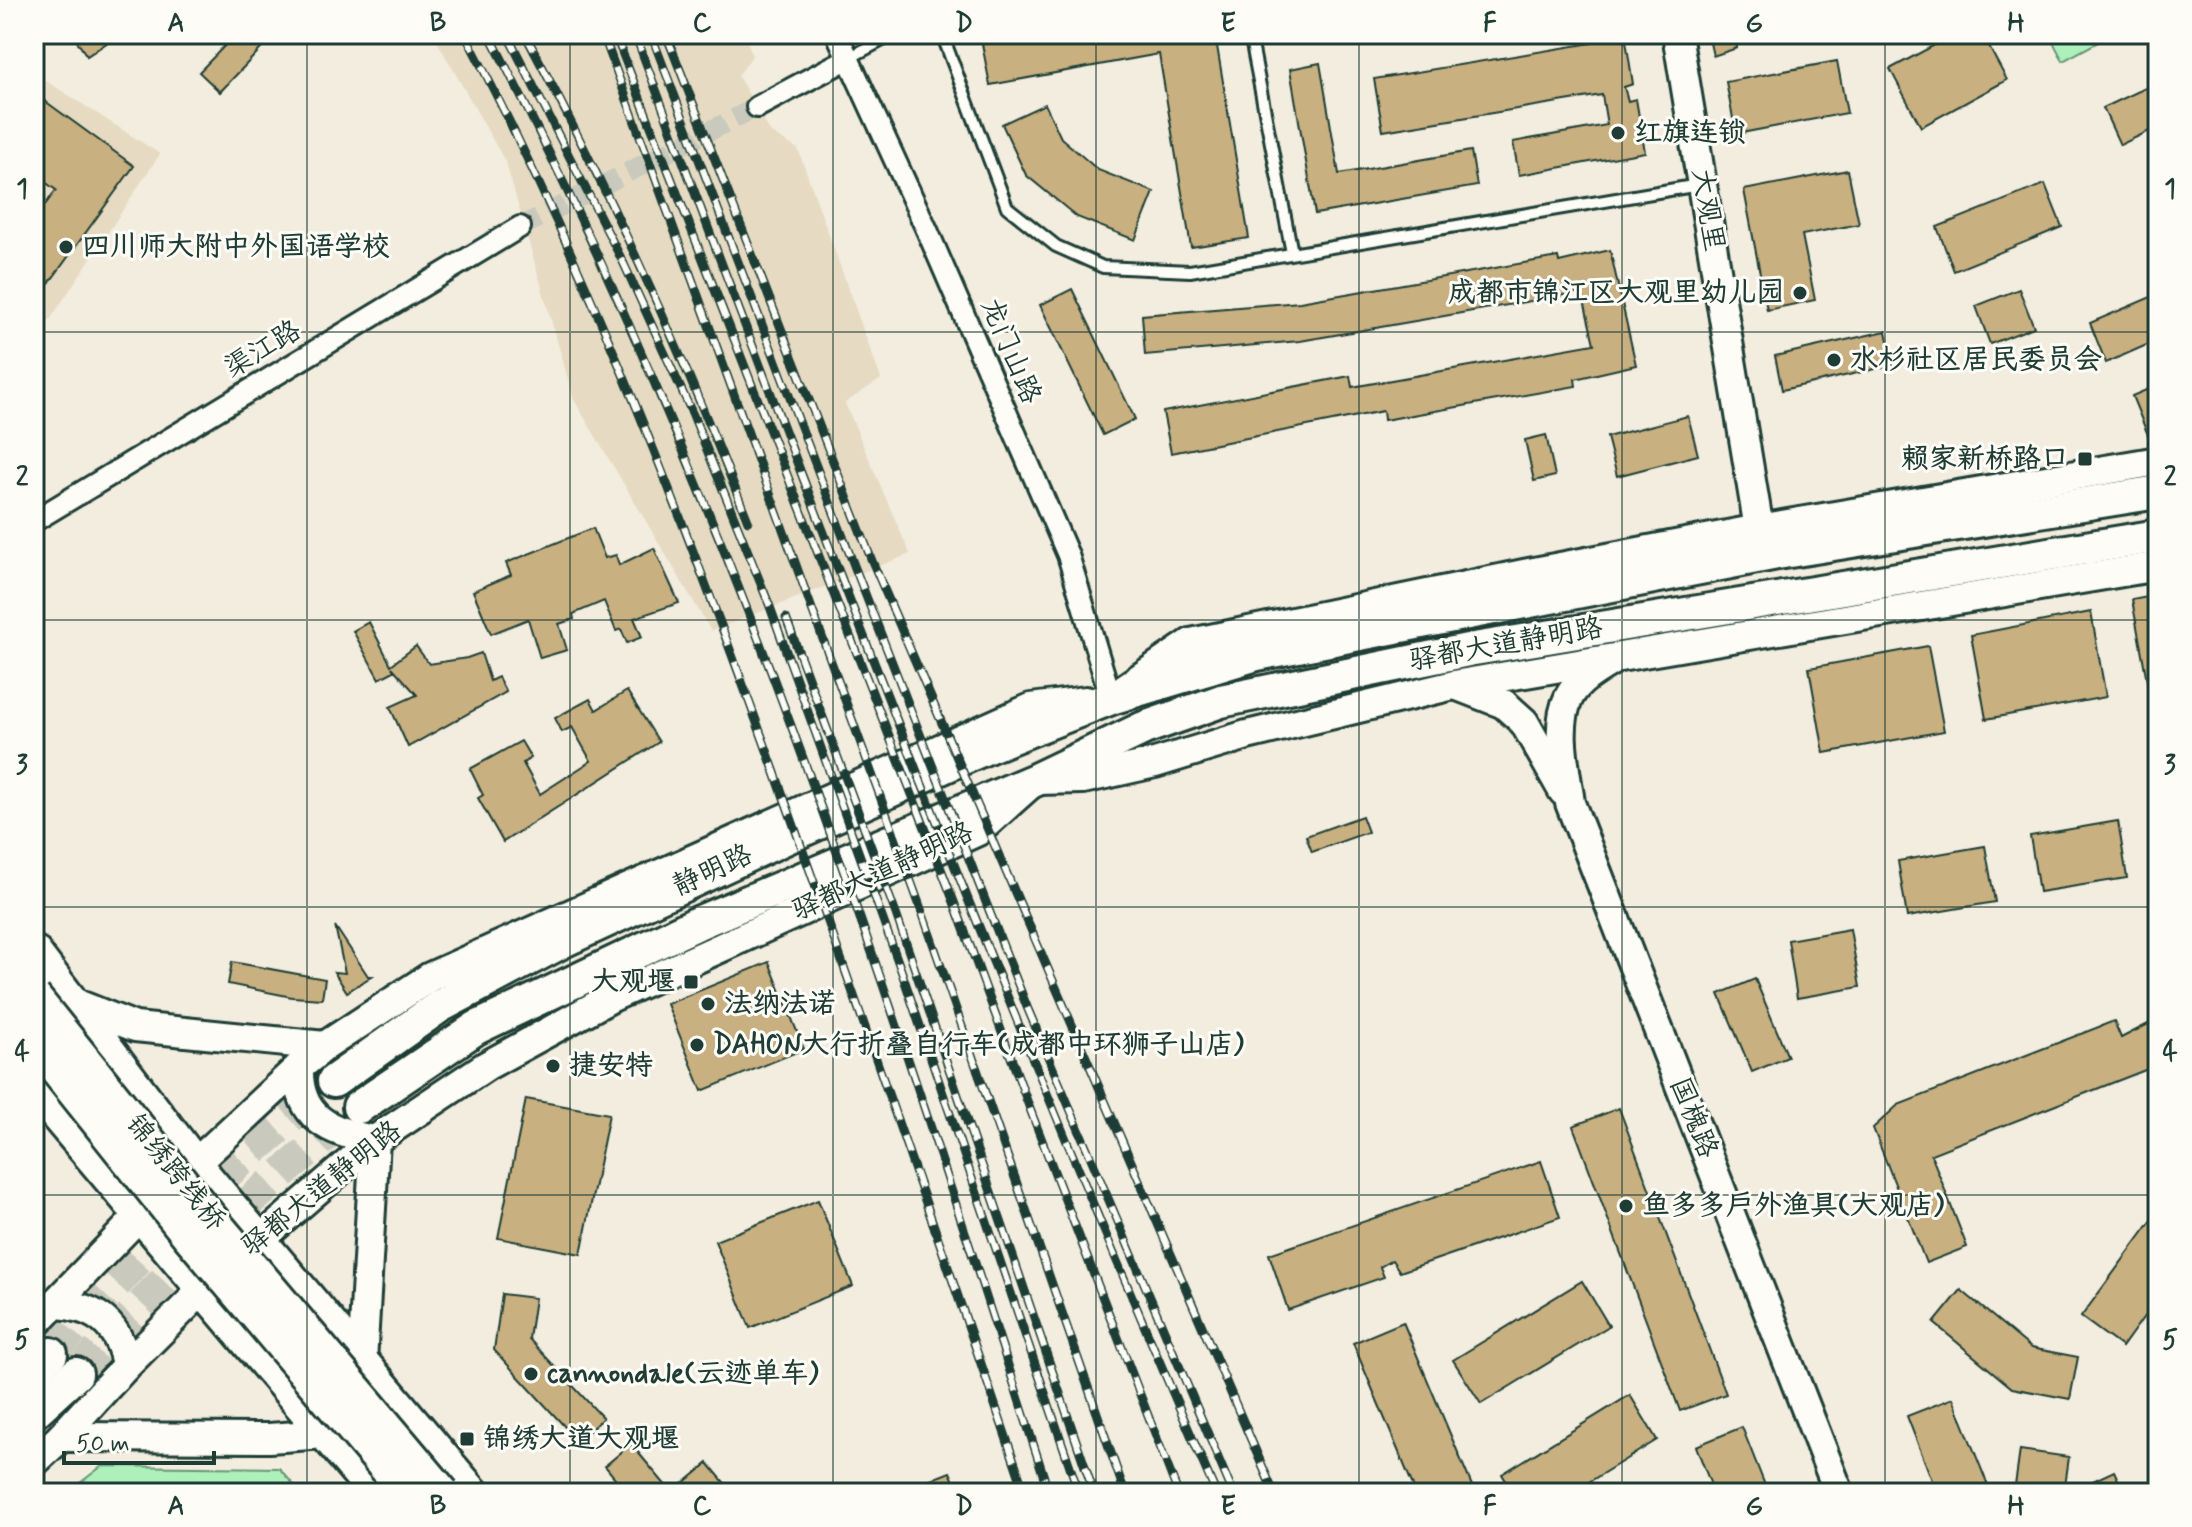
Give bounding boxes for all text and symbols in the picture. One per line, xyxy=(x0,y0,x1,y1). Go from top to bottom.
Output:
text: A xyxy=(167,7,185,41)
text: B xyxy=(430,7,446,41)
text: C xyxy=(693,7,712,41)
text: D xyxy=(955,7,973,41)
text: E xyxy=(1220,7,1236,41)
text: F xyxy=(1483,7,1497,41)
text: G xyxy=(1745,7,1763,41)
text: H xyxy=(2008,7,2025,41)
place label: 红旗连锁 xyxy=(1634,115,1746,152)
marker: 红旗连锁 xyxy=(1609,124,1627,142)
street label: 大观里 xyxy=(1682,166,1732,254)
text: 1 xyxy=(16,173,28,207)
text: 1 xyxy=(2164,173,2176,207)
place label: 四川师大附中外国语学校 xyxy=(82,229,390,266)
marker: 四川师大附中外国语学校 xyxy=(57,238,75,256)
place label: 成都市锦江区大观里幼儿园 xyxy=(1448,275,1784,312)
marker: 成都市锦江区大观里幼儿园 xyxy=(1791,284,1809,302)
street label: 龙门山路 xyxy=(971,292,1049,410)
street label: 渠江路 xyxy=(217,313,309,387)
place label: 水杉社区居民委员会 xyxy=(1850,342,2102,379)
marker: 水杉社区居民委员会 xyxy=(1825,351,1843,369)
place label: 赖家新桥路口 xyxy=(1901,441,2069,478)
marker: 赖家新桥路口 xyxy=(2076,450,2094,468)
text: 2 xyxy=(16,461,29,495)
text: 2 xyxy=(2164,461,2177,495)
street label: 驿都大道静明路 xyxy=(1406,610,1606,680)
text: 3 xyxy=(16,749,28,783)
text: 3 xyxy=(2164,749,2176,783)
street label: 驿都大道静明路 xyxy=(786,814,980,930)
street label: 静明路 xyxy=(667,836,759,906)
place label: 大观堰 xyxy=(591,964,675,1001)
marker: 大观堰 xyxy=(682,973,700,991)
place label: 法纳法诺 xyxy=(724,986,836,1023)
marker: 法纳法诺 xyxy=(699,995,717,1013)
place label: DAHON大行折叠自行车(成都中环狮子山店) xyxy=(713,1027,1244,1064)
text: 4 xyxy=(14,1036,30,1070)
marker: DAHON大行折叠自行车(成都中环狮子山店) xyxy=(688,1036,706,1054)
text: 4 xyxy=(2162,1036,2178,1070)
place label: 捷安特 xyxy=(569,1048,653,1085)
marker: 捷安特 xyxy=(544,1057,562,1075)
street label: 国槐路 xyxy=(1660,1072,1726,1164)
street label: 锦绣跨线桥 xyxy=(117,1107,233,1239)
street label: 驿都大道静明路 xyxy=(234,1113,410,1265)
place label: 鱼多多户外渔具(大观店) xyxy=(1642,1188,1944,1225)
marker: 鱼多多户外渔具(大观店) xyxy=(1617,1197,1635,1215)
text: 5 xyxy=(14,1324,30,1358)
text: 5 xyxy=(2162,1324,2178,1358)
place label: cannondale(云迹单车) xyxy=(547,1356,819,1393)
marker: cannondale(云迹单车) xyxy=(522,1365,540,1383)
scale bar xyxy=(64,1415,214,1465)
place label: 锦绣大道大观堰 xyxy=(483,1421,679,1458)
text: 50 m xyxy=(76,1429,130,1460)
marker: 锦绣大道大观堰 xyxy=(458,1430,476,1448)
text: A xyxy=(167,1490,185,1524)
text: B xyxy=(430,1490,446,1524)
text: C xyxy=(693,1490,712,1524)
text: D xyxy=(955,1490,973,1524)
text: E xyxy=(1220,1490,1236,1524)
text: F xyxy=(1483,1490,1497,1524)
text: G xyxy=(1745,1490,1763,1524)
text: H xyxy=(2008,1490,2025,1524)

